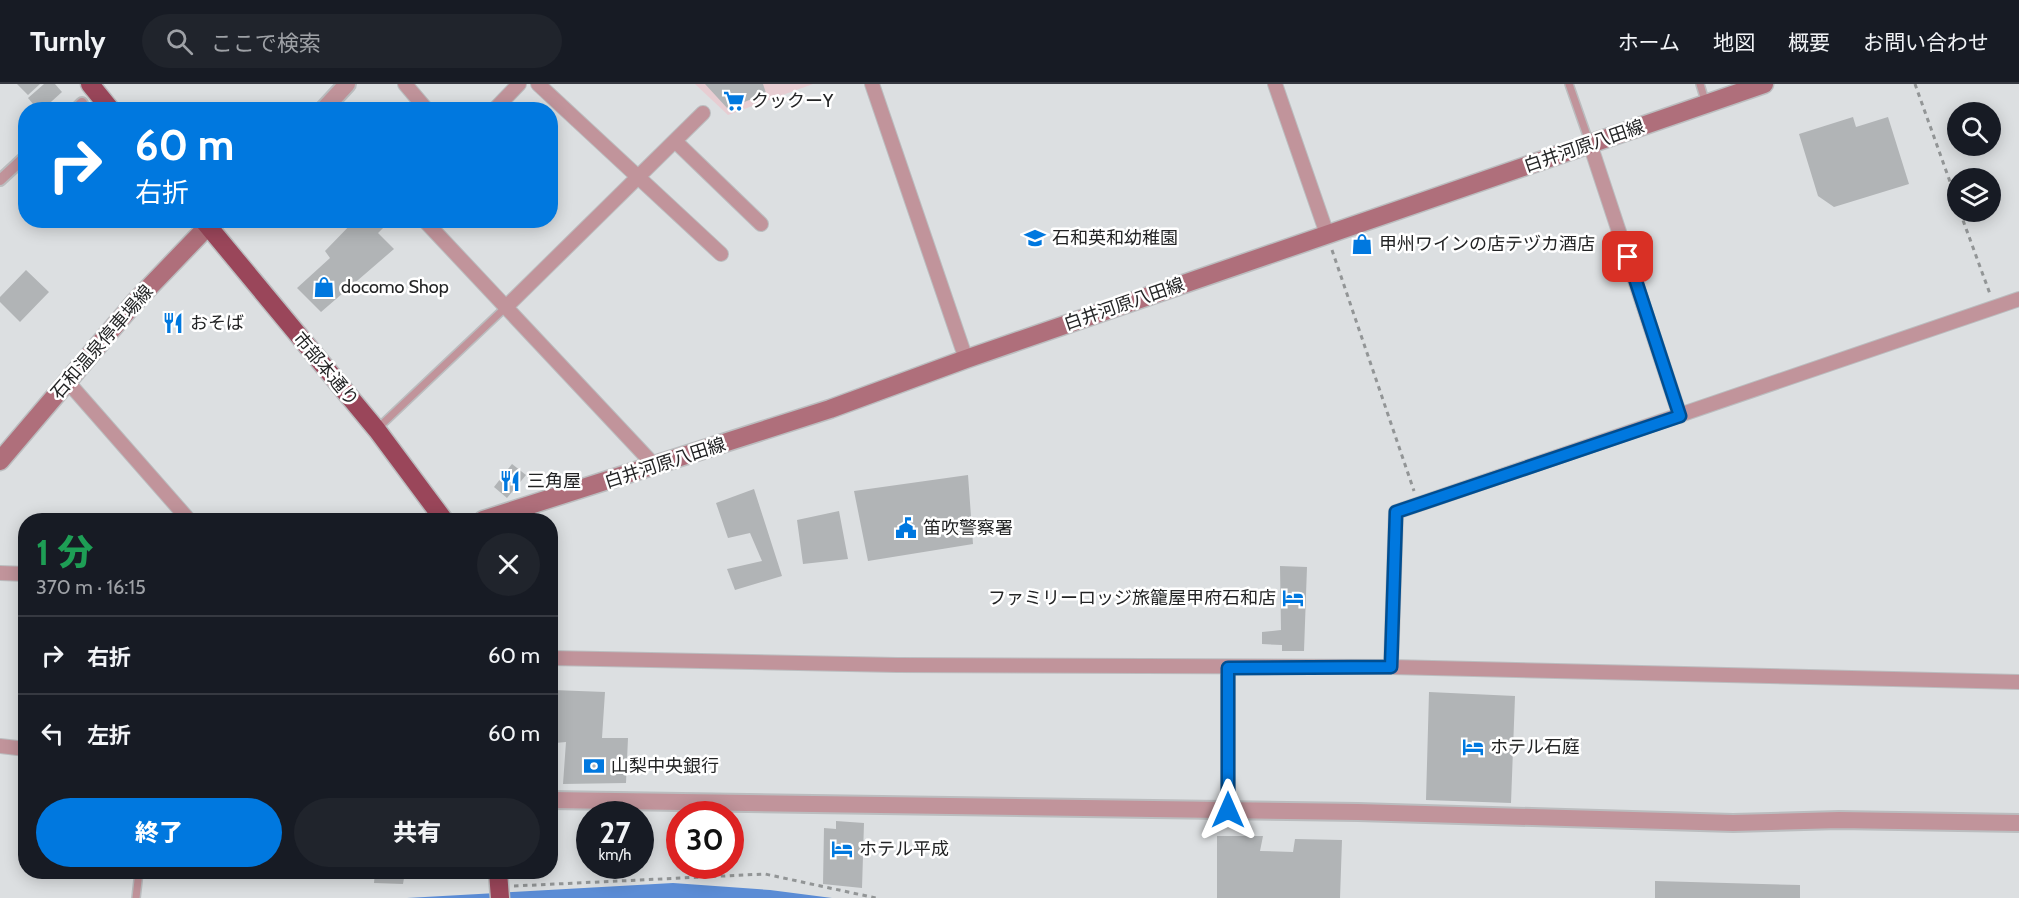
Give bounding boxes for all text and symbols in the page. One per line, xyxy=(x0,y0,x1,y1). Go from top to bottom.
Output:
search box xyxy=(142,14,562,68)
text: Turnly xyxy=(30,24,106,58)
icon: search xyxy=(163,25,196,58)
text: ここで検索 xyxy=(211,30,321,57)
text: ホーム xyxy=(1618,30,1680,55)
text: 地図 xyxy=(1713,30,1755,55)
text: 概要 xyxy=(1788,30,1830,55)
text: お問い合わせ xyxy=(1863,30,1989,55)
supermarket icon: クックーY xyxy=(722,89,746,113)
place label: クックーY xyxy=(751,90,834,112)
map controls xyxy=(1947,102,2001,222)
button: search xyxy=(1947,102,2001,156)
street label: 白井河原八田線 xyxy=(1521,115,1647,177)
text: 60 m xyxy=(135,119,234,171)
icon: right xyxy=(36,126,114,204)
button: layers xyxy=(1947,168,2001,222)
text: 右折 xyxy=(135,176,189,209)
school or university icon: 石和英和幼稚園 xyxy=(1023,226,1047,250)
place label: 石和英和幼稚園 xyxy=(1052,227,1178,249)
pin xyxy=(1602,231,1653,282)
shop icon: 甲州ワインの店テヅカ酒店 xyxy=(1350,232,1374,256)
place label: 甲州ワインの店テヅカ酒店 xyxy=(1379,233,1595,255)
icon: arrive xyxy=(1611,240,1644,273)
street label: 白井河原八田線 xyxy=(1061,273,1187,335)
shop icon: docomo Shop xyxy=(312,275,336,299)
place label: docomo Shop xyxy=(341,276,449,298)
street label: 石和温泉停車場線 xyxy=(46,280,158,404)
restaurant icon: おそば xyxy=(161,311,185,335)
place label: おそば xyxy=(190,312,244,334)
street label: 市部本通り xyxy=(289,327,363,411)
street label: 白井河原八田線 xyxy=(602,433,728,493)
restaurant icon: 三角屋 xyxy=(498,469,522,493)
place label: 三角屋 xyxy=(527,470,581,492)
public building icon: 笛吹警察署 xyxy=(894,516,918,540)
place label: 笛吹警察署 xyxy=(923,517,1013,539)
text: 1 分 xyxy=(36,530,93,574)
button: close xyxy=(477,533,540,596)
text: 370 m · 16:15 xyxy=(36,575,146,599)
hotel icon: ファミリーロッジ旅籠屋甲府石和店 xyxy=(1281,586,1305,610)
place label: ファミリーロッジ旅籠屋甲府石和店 xyxy=(988,587,1276,609)
icon: right xyxy=(36,639,69,672)
text: 60 m xyxy=(488,642,540,669)
text: 右折 xyxy=(87,644,131,671)
icon: left xyxy=(36,717,69,750)
text: 60 m xyxy=(488,720,540,747)
text: 左折 xyxy=(87,722,131,749)
hotel icon: ホテル石庭 xyxy=(1461,735,1485,759)
place label: ホテル石庭 xyxy=(1490,736,1580,758)
bank icon: 山梨中央銀行 xyxy=(582,754,606,778)
place label: 山梨中央銀行 xyxy=(611,755,719,777)
position arrow xyxy=(1196,778,1260,842)
button: 終了 xyxy=(36,798,282,867)
button: 共有 xyxy=(294,798,540,867)
speed limit sign: 30 xyxy=(666,801,744,879)
text: 27 xyxy=(599,814,631,851)
hotel icon: ホテル平成 xyxy=(830,837,854,861)
place label: ホテル平成 xyxy=(859,838,949,860)
text: km/h xyxy=(599,846,631,864)

